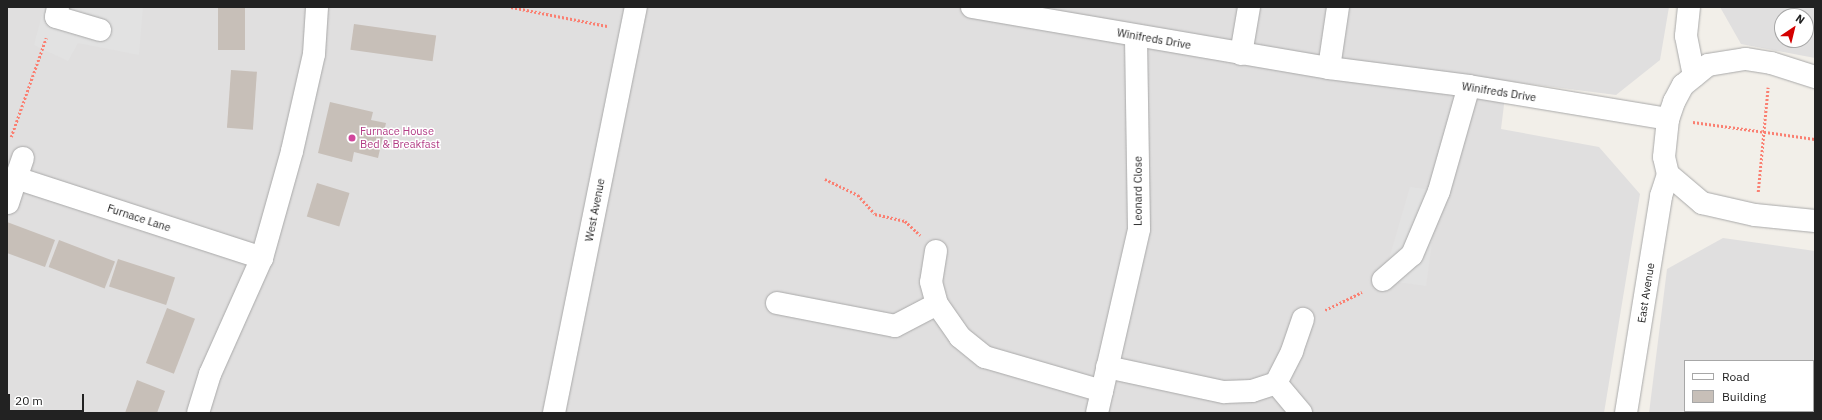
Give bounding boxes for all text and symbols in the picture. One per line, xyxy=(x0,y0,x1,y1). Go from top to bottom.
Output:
north arrow xyxy=(1774,8,1814,48)
text: N xyxy=(1793,11,1808,27)
street label: Winifreds Drive xyxy=(1116,26,1192,52)
street label: Winifreds Drive xyxy=(1461,80,1537,104)
place label: Furnace House Bed & Breakfast xyxy=(360,125,440,151)
marker: Furnace House Bed & Breakfast xyxy=(347,133,357,143)
street label: Leonard Close xyxy=(1131,156,1145,226)
street label: West Avenue xyxy=(582,177,608,243)
street label: Furnace Lane xyxy=(106,202,172,234)
street label: East Avenue xyxy=(1635,262,1657,324)
legend xyxy=(1684,360,1814,412)
text: Road xyxy=(1722,369,1750,384)
scale bar xyxy=(10,386,86,412)
text: Building xyxy=(1722,389,1766,404)
text: 20 m xyxy=(15,393,43,408)

